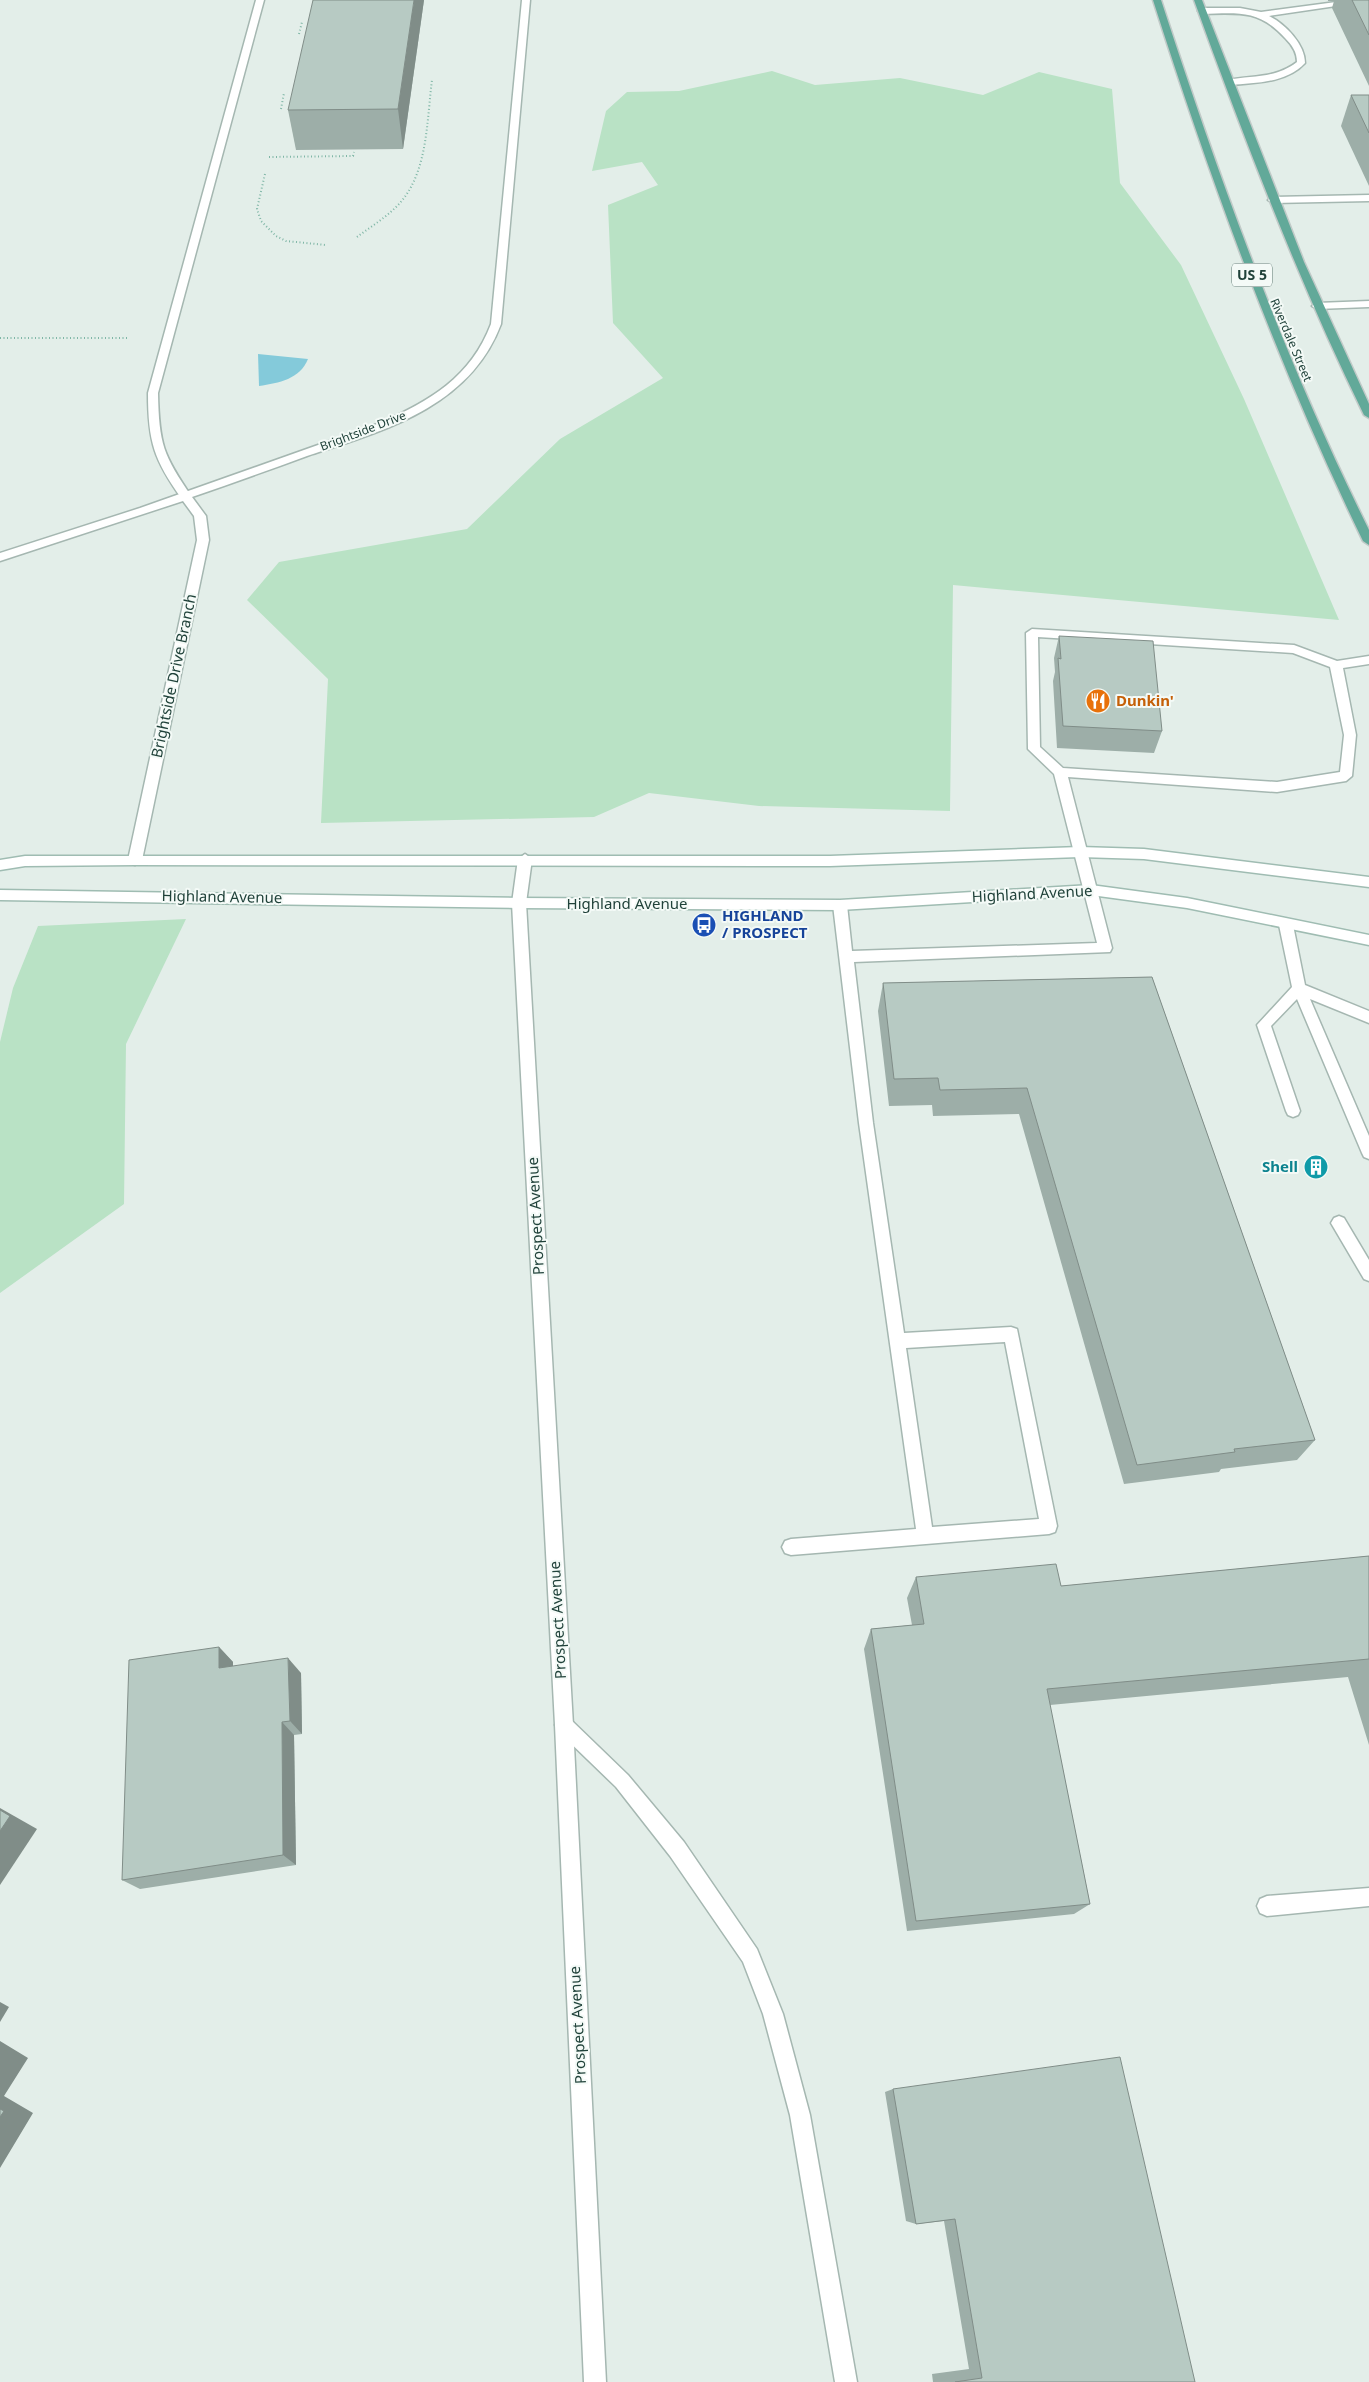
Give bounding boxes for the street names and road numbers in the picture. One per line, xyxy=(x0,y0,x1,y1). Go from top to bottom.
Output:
road number: US 5 xyxy=(1232,264,1272,286)
street label: Riverdale Street xyxy=(1266,296,1317,385)
street label: Brightside Drive xyxy=(317,406,408,455)
street label: Brightside Drive Branch xyxy=(146,592,200,760)
street label: Highland Avenue xyxy=(971,880,1093,906)
street label: Highland Avenue xyxy=(161,885,283,907)
street label: Highland Avenue xyxy=(567,893,687,913)
street label: Prospect Avenue xyxy=(522,1157,548,1276)
street label: Prospect Avenue xyxy=(544,1561,570,1680)
street label: Prospect Avenue xyxy=(564,1966,590,2085)

